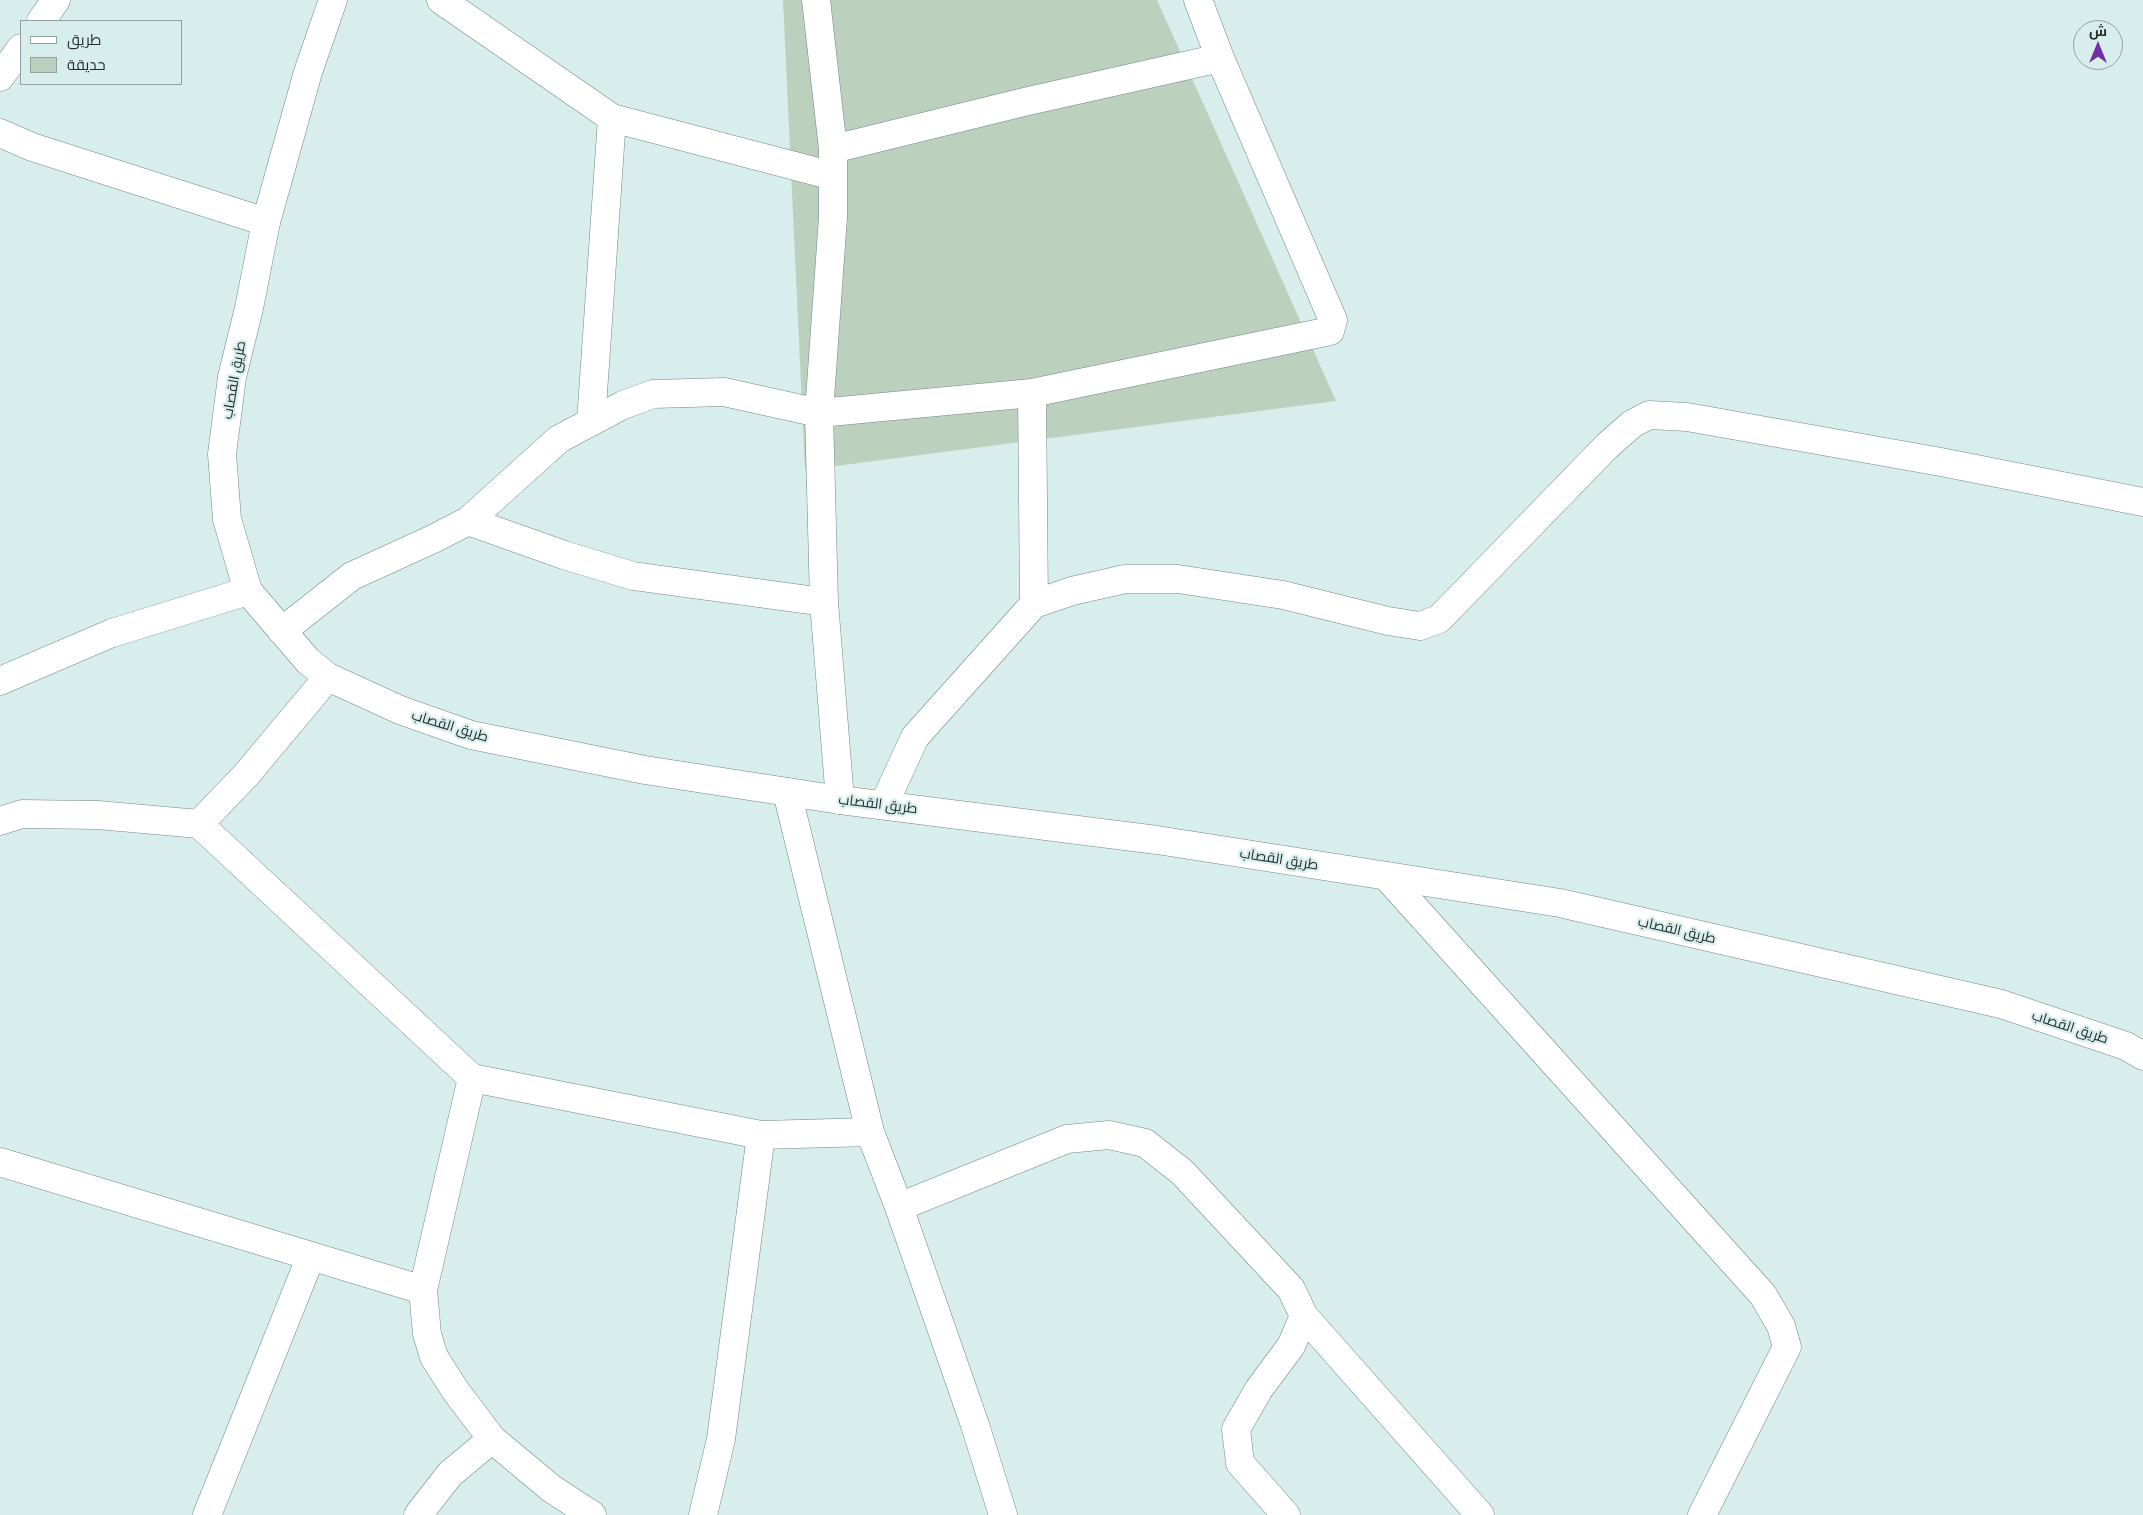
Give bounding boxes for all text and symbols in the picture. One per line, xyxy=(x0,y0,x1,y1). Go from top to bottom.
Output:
legend xyxy=(20,20,182,85)
north arrow xyxy=(2073,20,2123,70)
text: ش xyxy=(2089,22,2107,39)
text: طريق xyxy=(67,30,101,48)
text: حديقة xyxy=(67,55,106,73)
street label: طريق القصاب xyxy=(219,340,249,420)
street label: طريق القصاب xyxy=(410,706,490,746)
street label: طريق القصاب xyxy=(838,791,918,817)
street label: طريق القصاب xyxy=(1239,845,1319,873)
street label: طريق القصاب xyxy=(1636,913,1718,947)
street label: طريق القصاب xyxy=(2030,1007,2110,1047)

